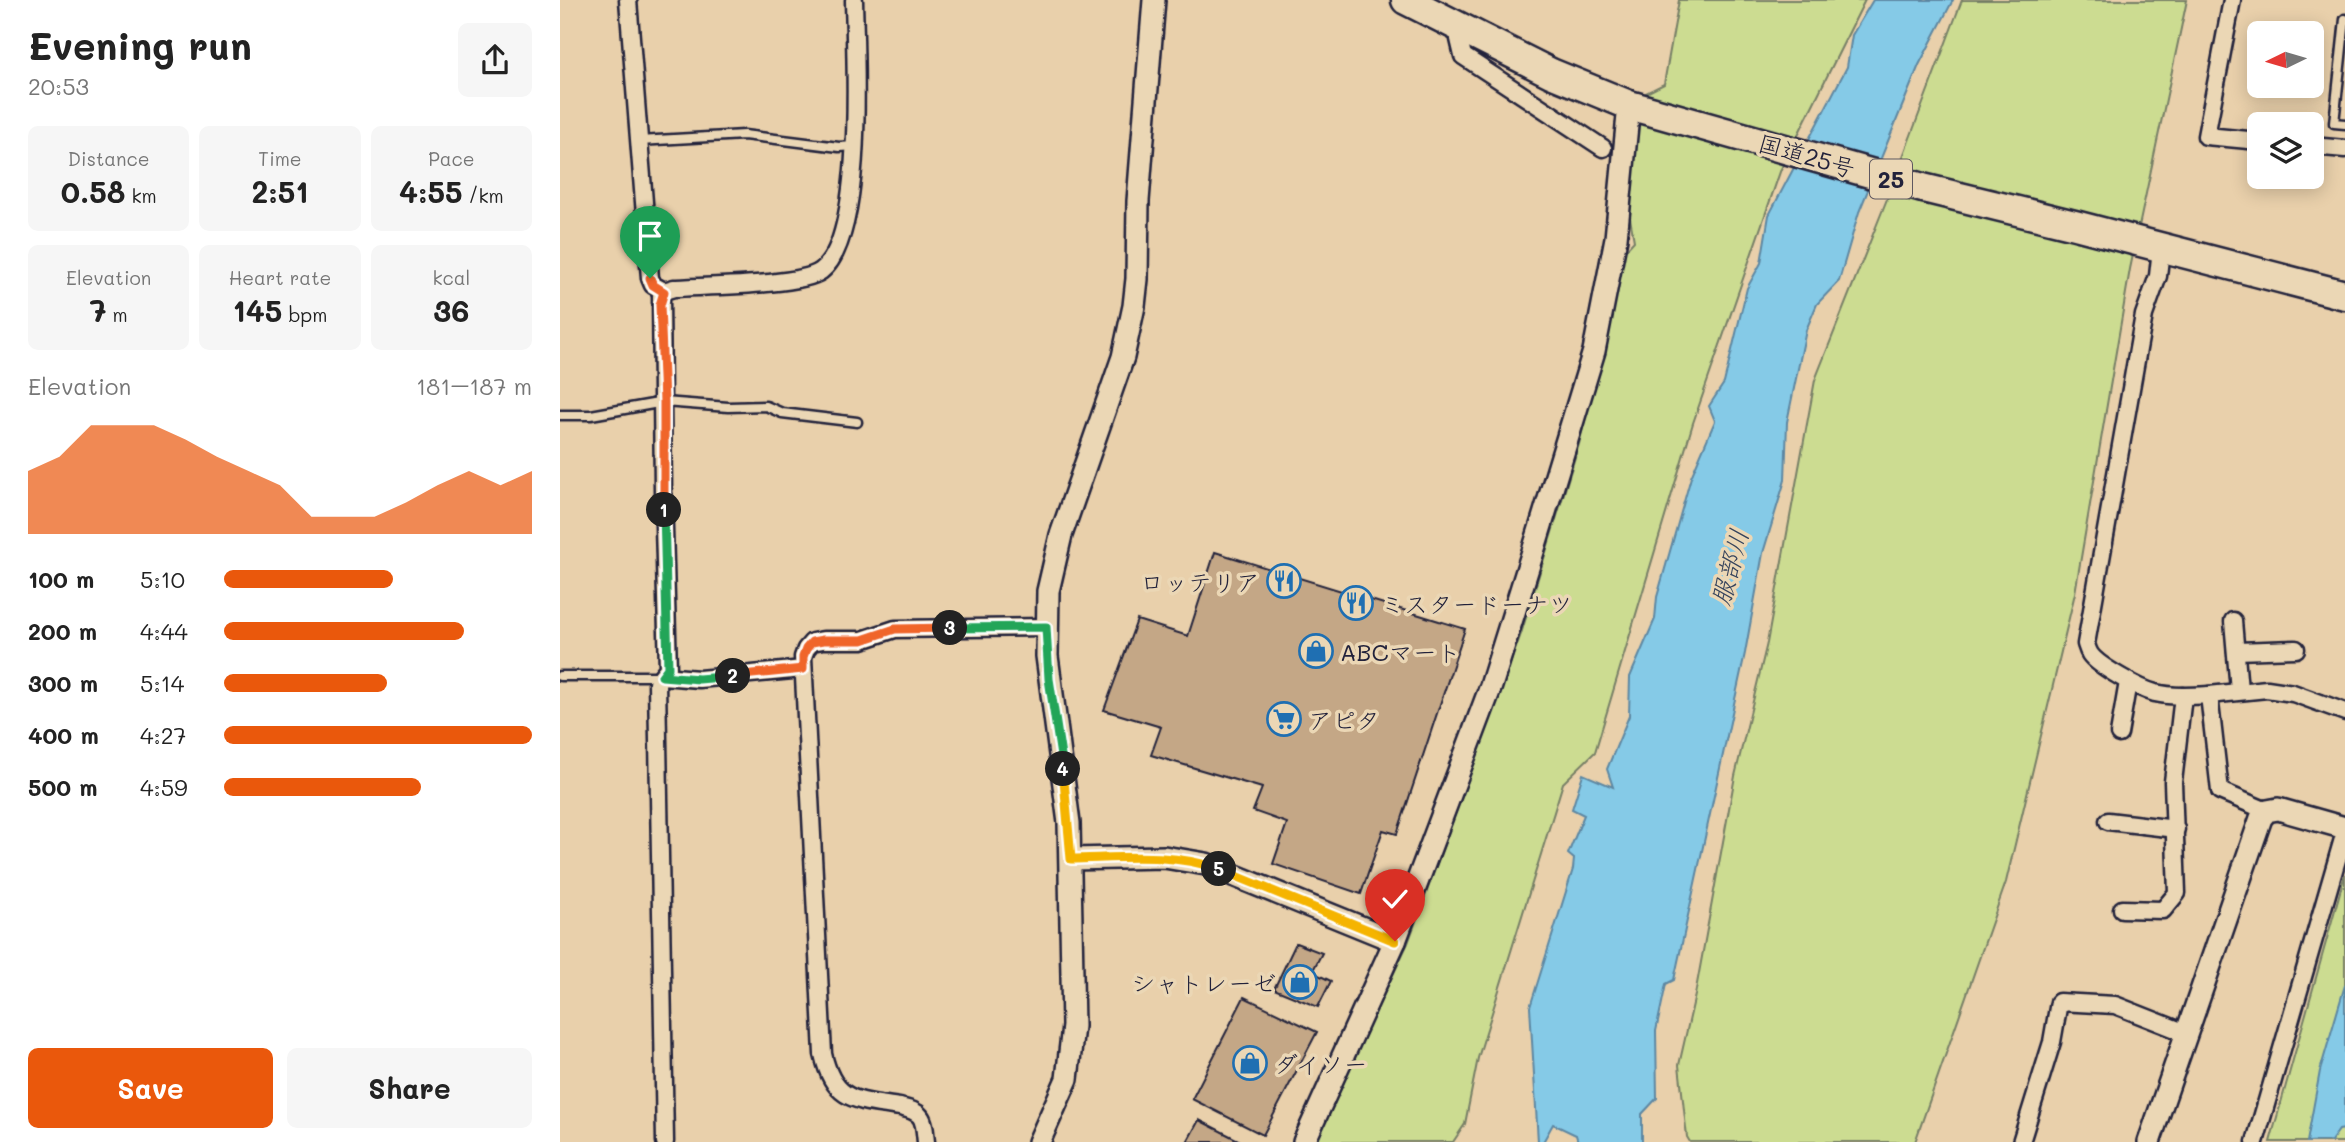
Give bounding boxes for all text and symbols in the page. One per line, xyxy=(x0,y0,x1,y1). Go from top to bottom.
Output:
text: Evening run xyxy=(28,20,252,70)
north arrow xyxy=(2247,21,2324,98)
map controls xyxy=(2247,21,2324,189)
button: share xyxy=(458,23,532,97)
text: 20:53 xyxy=(28,71,89,101)
button: layers xyxy=(2247,112,2324,189)
street label: 国道25号 xyxy=(1755,126,1859,184)
text: Distance xyxy=(68,146,150,171)
text: Time xyxy=(258,146,302,171)
text: Pace xyxy=(428,146,475,171)
road number: 25 xyxy=(1870,160,1912,198)
text: 0.58 xyxy=(61,171,125,211)
text: 2:51 xyxy=(251,171,309,211)
text: 4:55 xyxy=(399,171,462,211)
text: km xyxy=(125,183,157,208)
text: /km xyxy=(462,183,504,208)
pin xyxy=(620,206,680,278)
icon: arrive xyxy=(631,217,669,255)
text: Elevation xyxy=(66,265,151,290)
text: Heart rate xyxy=(229,265,331,290)
text: kcal xyxy=(432,265,470,290)
text: 7 xyxy=(90,290,106,330)
text: 145 xyxy=(233,290,282,330)
text: 36 xyxy=(433,290,469,330)
text: m xyxy=(106,302,128,327)
text: bpm xyxy=(282,302,327,327)
text: Elevation xyxy=(28,371,131,401)
text: 181–187 m xyxy=(416,371,532,401)
pin: 1 xyxy=(646,492,682,528)
text: 1 xyxy=(659,497,668,522)
water label: 服部川 xyxy=(1702,525,1756,609)
restaurant icon: ロッテリア xyxy=(1265,562,1303,600)
text: 100 m xyxy=(28,564,94,594)
text: 5:10 xyxy=(140,564,185,594)
place label: ロッテリア xyxy=(1140,566,1260,597)
restaurant icon: ミスタードーナツ xyxy=(1337,584,1375,622)
place label: ミスタードーナツ xyxy=(1380,588,1572,619)
pin: 3 xyxy=(932,610,968,646)
text: 3 xyxy=(944,615,955,640)
text: 200 m xyxy=(28,616,97,646)
text: 4:44 xyxy=(140,616,188,646)
shop icon: ABCマート xyxy=(1297,632,1335,670)
place label: ABCマート xyxy=(1340,636,1461,667)
pin: 2 xyxy=(716,658,750,694)
text: 2 xyxy=(727,663,738,688)
text: 300 m xyxy=(28,668,98,698)
text: 5:14 xyxy=(140,668,184,698)
supermarket icon: アピタ xyxy=(1265,700,1303,738)
place label: アピタ xyxy=(1308,704,1380,735)
text: 400 m xyxy=(28,720,99,750)
text: 4:27 xyxy=(140,720,186,750)
pin: 4 xyxy=(1046,752,1080,786)
text: 4 xyxy=(1056,756,1069,781)
text: 500 m xyxy=(28,772,98,802)
text: 4:59 xyxy=(140,772,188,802)
pin: 5 xyxy=(1202,852,1236,886)
text: 5 xyxy=(1213,856,1224,881)
pin xyxy=(1365,869,1425,941)
icon: check xyxy=(1376,880,1414,918)
shop icon: シャトレーゼ xyxy=(1281,963,1319,1001)
place label: シャトレーゼ xyxy=(1131,967,1276,998)
shop icon: ダイソー xyxy=(1231,1044,1269,1082)
button: Save xyxy=(28,1048,273,1128)
button: Share xyxy=(287,1048,532,1128)
place label: ダイソー xyxy=(1274,1048,1368,1079)

